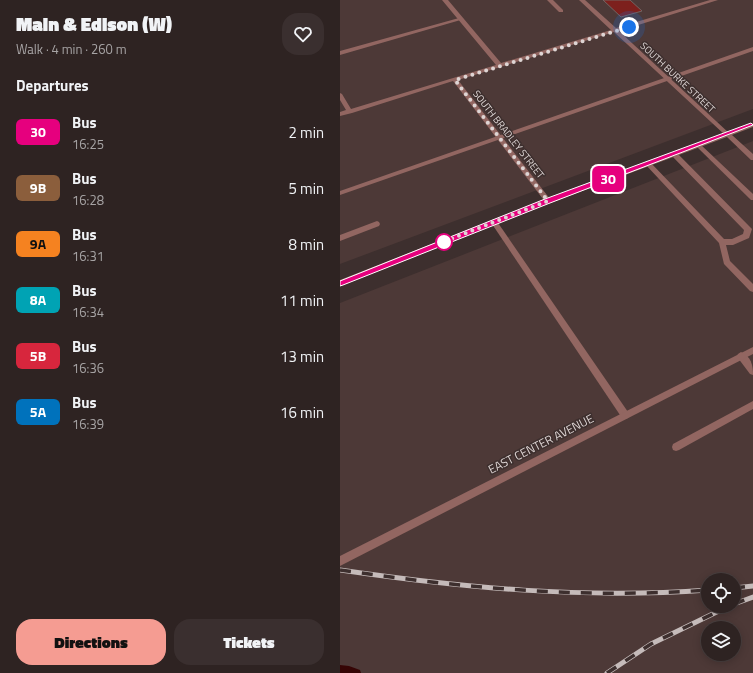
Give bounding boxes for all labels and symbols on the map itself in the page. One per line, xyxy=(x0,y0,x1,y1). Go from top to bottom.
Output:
your location xyxy=(619,17,639,37)
street label: SOUTH BURKE STREET xyxy=(637,38,719,117)
street label: SOUTH BRADLEY STREET xyxy=(469,87,548,182)
line badge: 30 xyxy=(590,166,626,192)
unlabelled marker xyxy=(435,233,453,251)
street label: EAST CENTER AVENUE xyxy=(485,409,597,478)

